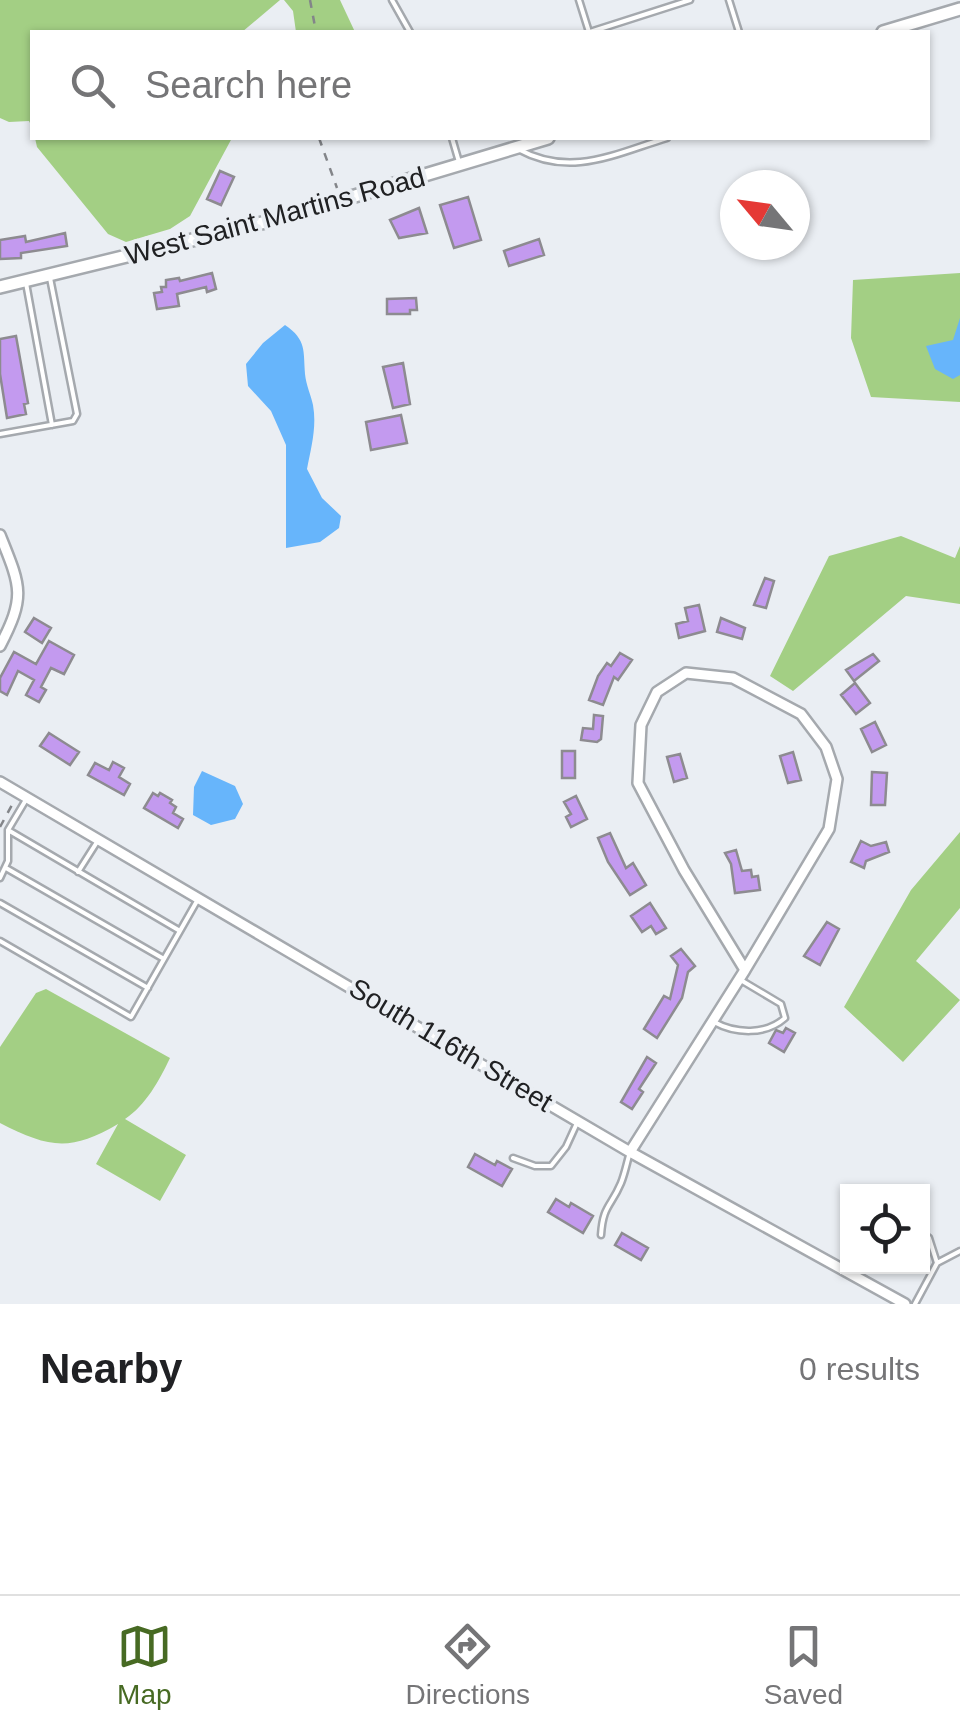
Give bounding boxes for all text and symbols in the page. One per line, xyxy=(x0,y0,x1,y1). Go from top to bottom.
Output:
search box xyxy=(30,30,930,140)
icon: search xyxy=(65,58,120,113)
text: Search here xyxy=(145,64,352,106)
street label: West Saint Martins Road xyxy=(122,161,428,271)
north arrow xyxy=(720,170,810,260)
street label: South 116th Street xyxy=(344,972,558,1118)
map controls xyxy=(840,1184,930,1274)
button: locate xyxy=(840,1184,930,1274)
text: Nearby xyxy=(40,1345,182,1392)
text: 0 results xyxy=(799,1351,920,1387)
tab: Map xyxy=(117,1619,172,1711)
tab: Directions xyxy=(406,1619,530,1711)
tab: Saved xyxy=(764,1619,843,1711)

